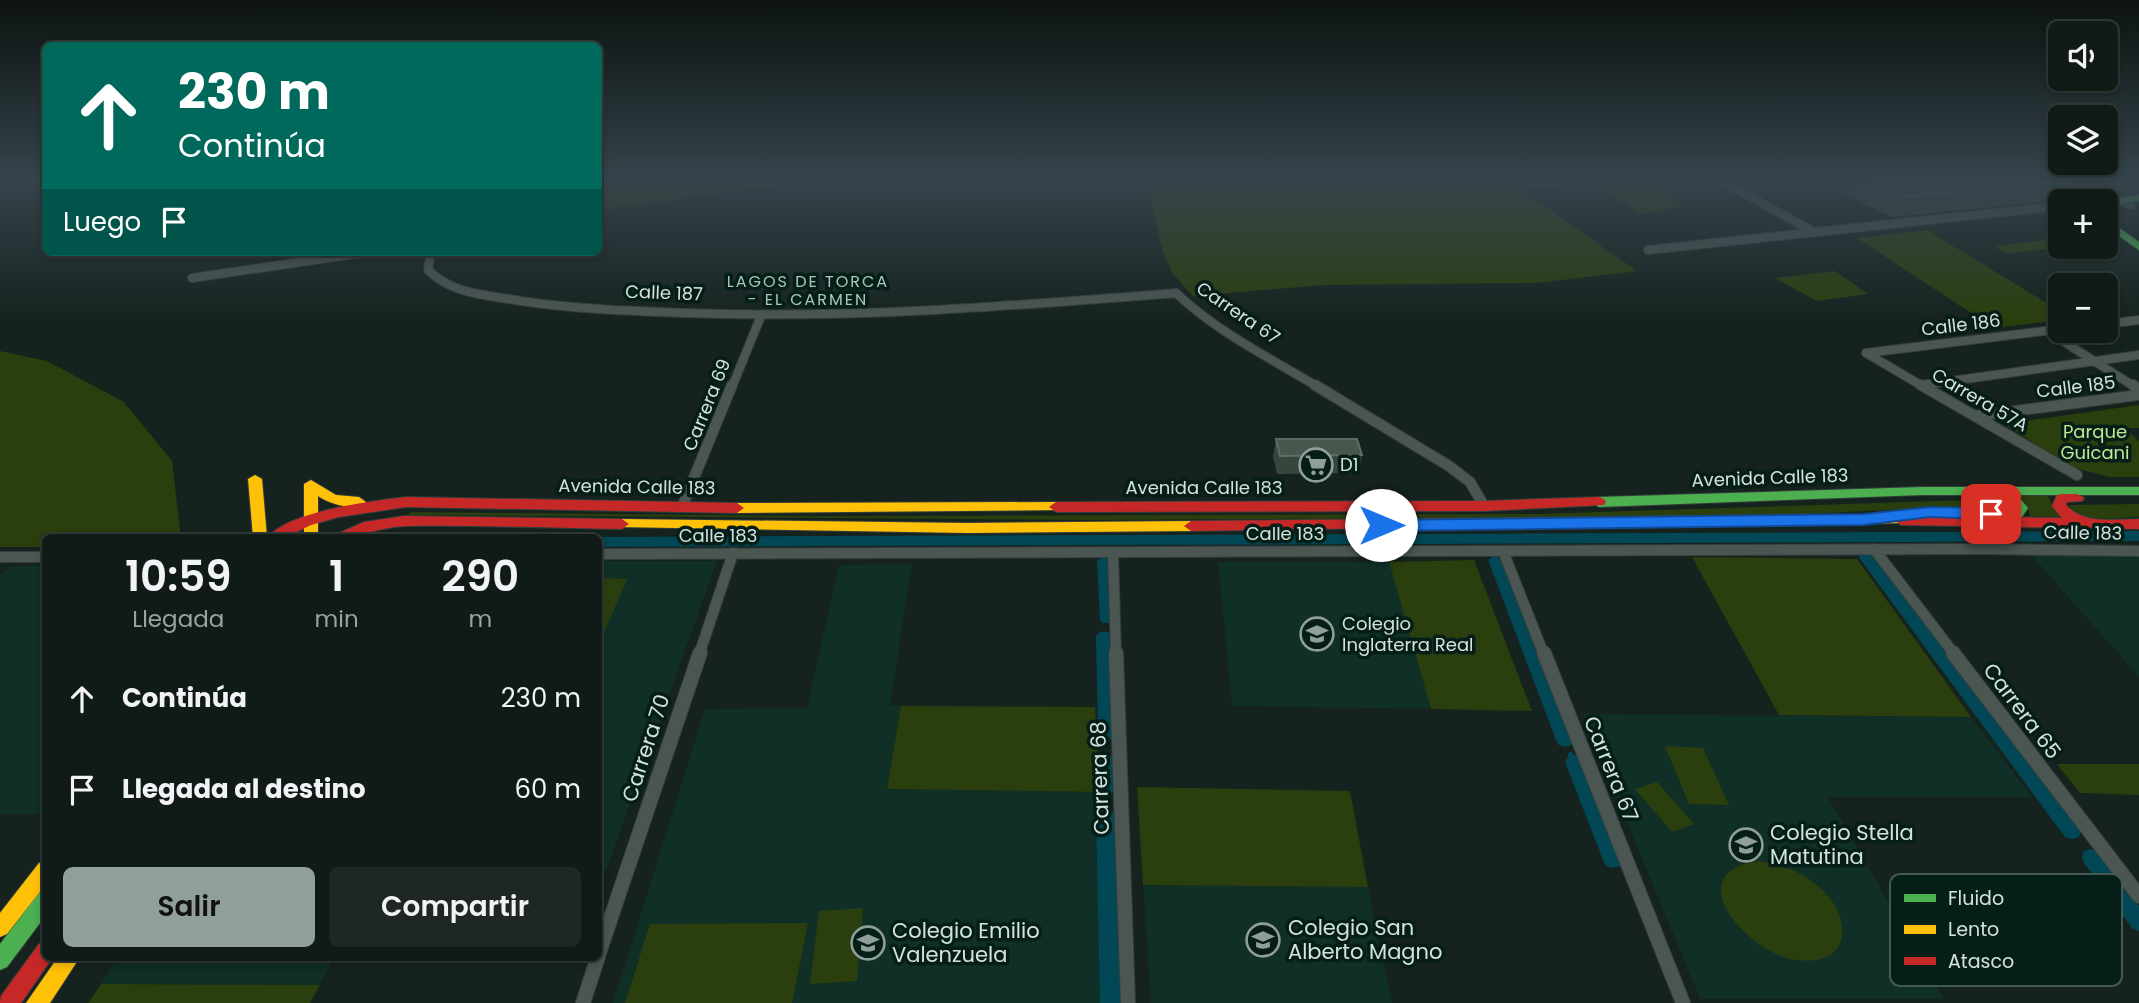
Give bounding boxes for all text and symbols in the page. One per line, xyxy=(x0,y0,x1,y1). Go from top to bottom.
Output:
map controls xyxy=(2048,21,2118,343)
button: sound xyxy=(2048,21,2118,91)
text: 230 m xyxy=(178,58,330,126)
icon: ahead xyxy=(63,70,154,161)
button: layers xyxy=(2048,105,2118,175)
text: Continúa xyxy=(178,123,326,168)
button: + xyxy=(2048,189,2118,259)
icon: arrive xyxy=(155,203,193,241)
text: Luego xyxy=(63,204,141,240)
district label: LAGOS DE TORCA - EL CARMEN xyxy=(727,270,889,311)
button: − xyxy=(2048,273,2118,343)
street label: Carrera 67 xyxy=(1192,275,1285,350)
street label: Calle 187 xyxy=(625,279,704,306)
street label: Calle 186 xyxy=(1920,307,2002,342)
street label: Carrera 69 xyxy=(677,355,736,455)
street label: Carrera 57A xyxy=(1927,362,2033,437)
street label: Calle 185 xyxy=(2035,369,2117,404)
park label: Parque Guicani xyxy=(2061,419,2130,465)
supermarket icon: D1 xyxy=(1297,446,1335,484)
place label: D1 xyxy=(1340,452,1359,477)
street label: Avenida Calle 183 xyxy=(1691,462,1849,493)
street label: Avenida Calle 183 xyxy=(558,473,716,500)
street label: Avenida Calle 183 xyxy=(1125,475,1283,500)
pin xyxy=(1961,484,2021,544)
position arrow xyxy=(1344,488,1418,562)
icon: arrive xyxy=(1972,495,2010,533)
street label: Calle 183 xyxy=(2043,519,2123,546)
street label: Calle 183 xyxy=(1246,521,1324,546)
street label: Calle 183 xyxy=(679,523,757,548)
text: 10:59 xyxy=(125,547,232,606)
text: 1 xyxy=(329,547,344,606)
text: 290 xyxy=(442,547,519,606)
text: Llegada xyxy=(132,603,224,635)
text: min xyxy=(315,603,359,635)
text: m xyxy=(468,603,492,635)
place label: Colegio Inglaterra Real xyxy=(1342,611,1474,657)
school or university icon: Colegio Inglaterra Real xyxy=(1298,615,1336,653)
street label: Carrera 65 xyxy=(1977,657,2068,765)
icon: ahead xyxy=(63,680,101,718)
text: Continúa xyxy=(122,680,247,716)
text: 230 m xyxy=(501,680,581,716)
street label: Carrera 70 xyxy=(615,690,677,805)
street label: Carrera 67 xyxy=(1577,712,1646,826)
street label: Carrera 68 xyxy=(1083,721,1116,835)
icon: arrive xyxy=(63,771,101,809)
text: Llegada al destino xyxy=(122,771,366,807)
text: 60 m xyxy=(514,771,581,807)
place label: Colegio Stella Matutina xyxy=(1770,818,1914,871)
school or university icon: Colegio Stella Matutina xyxy=(1727,826,1765,864)
button: Salir xyxy=(63,867,315,947)
button: Compartir xyxy=(329,867,581,947)
legend xyxy=(1890,874,2122,986)
text: Fluido xyxy=(1948,885,2004,912)
place label: Colegio San Alberto Magno xyxy=(1288,913,1442,966)
place label: Colegio Emilio Valenzuela xyxy=(892,916,1040,969)
text: Lento xyxy=(1948,916,1999,943)
school or university icon: Colegio San Alberto Magno xyxy=(1244,921,1282,959)
school or university icon: Colegio Emilio Valenzuela xyxy=(849,924,887,962)
text: Atasco xyxy=(1948,948,2014,975)

